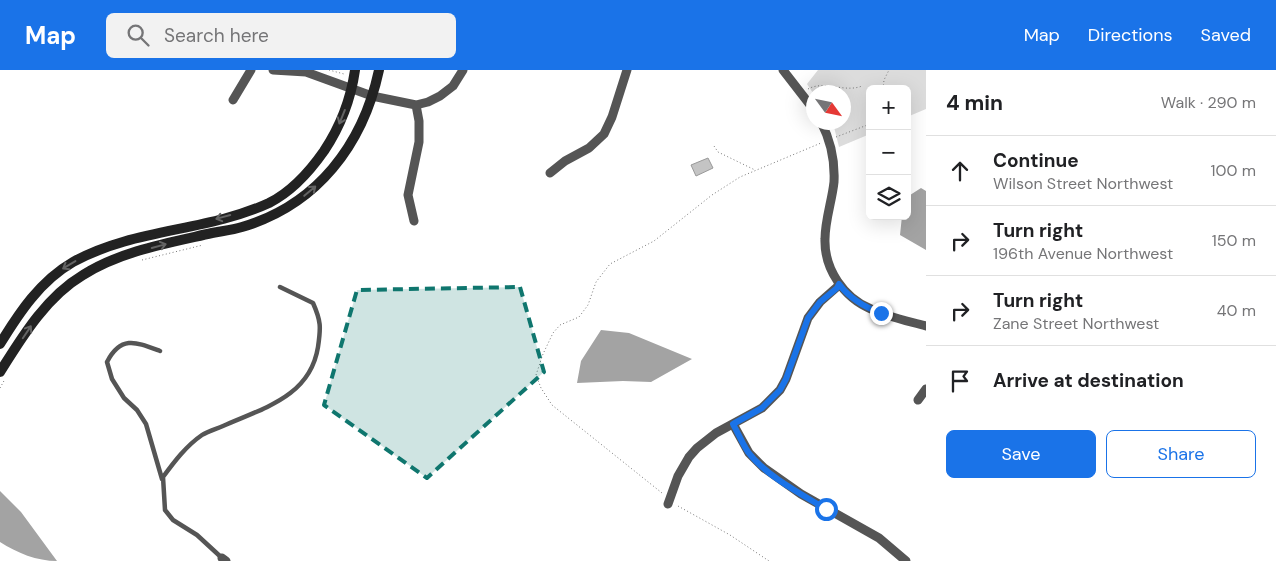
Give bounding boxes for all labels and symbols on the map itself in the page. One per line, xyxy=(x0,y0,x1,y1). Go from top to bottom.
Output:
north arrow xyxy=(806,85,851,130)
one-way arrow xyxy=(336,109,346,124)
one-way arrow xyxy=(304,185,317,197)
one-way arrow xyxy=(216,213,232,223)
one-way arrow xyxy=(151,241,167,250)
one-way arrow xyxy=(63,261,77,271)
route end xyxy=(870,302,893,325)
one-way arrow xyxy=(22,325,32,339)
route start xyxy=(815,498,838,521)

